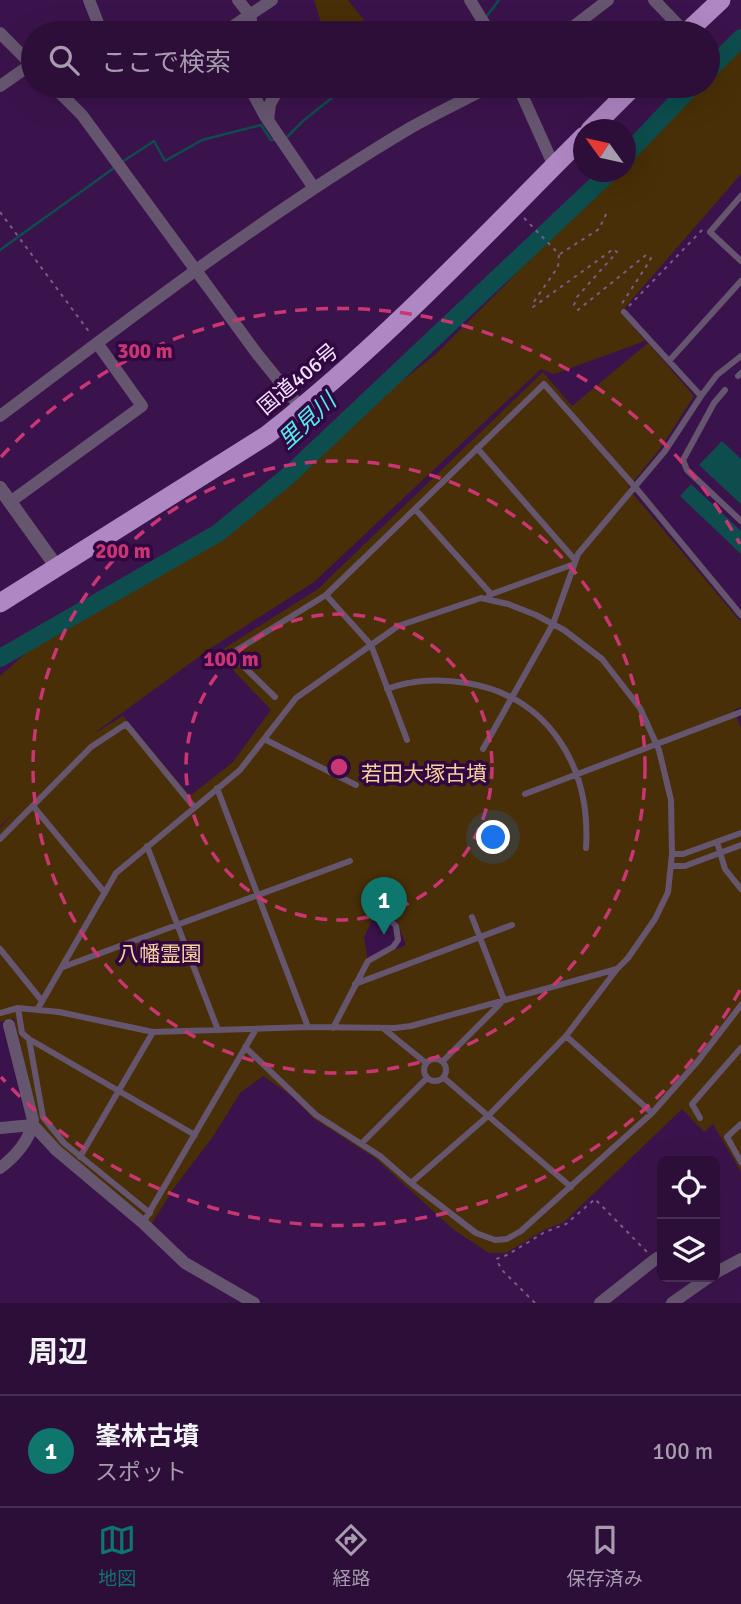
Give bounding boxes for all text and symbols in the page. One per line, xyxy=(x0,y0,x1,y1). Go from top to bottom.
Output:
search box xyxy=(21,21,720,98)
icon: search xyxy=(45,41,83,79)
text: ここで検索 xyxy=(101,47,231,79)
north arrow xyxy=(573,119,636,182)
text: 300 m xyxy=(117,338,173,364)
street label: 国道406号 xyxy=(252,338,344,420)
water label: 里見川 xyxy=(272,385,344,455)
text: 200 m xyxy=(95,538,151,564)
text: 100 m xyxy=(203,646,259,672)
centre of rings xyxy=(327,755,351,779)
park label: 若田大塚古墳 xyxy=(361,761,487,787)
your location xyxy=(476,820,510,854)
pin: 1 xyxy=(361,877,407,935)
park label: 八幡霊園 xyxy=(118,941,202,967)
map controls xyxy=(657,1156,720,1282)
button: locate xyxy=(657,1156,720,1219)
button: layers xyxy=(657,1219,720,1282)
text: 周辺 xyxy=(28,1334,88,1371)
text: 峯林古墳 xyxy=(95,1421,199,1453)
text: 1 xyxy=(45,1437,57,1466)
text: 100 m xyxy=(652,1437,713,1466)
text: スポット xyxy=(95,1458,187,1487)
tab: 地図 xyxy=(98,1521,136,1591)
tab: 経路 xyxy=(332,1521,371,1591)
tab: 保存済み xyxy=(567,1521,643,1591)

